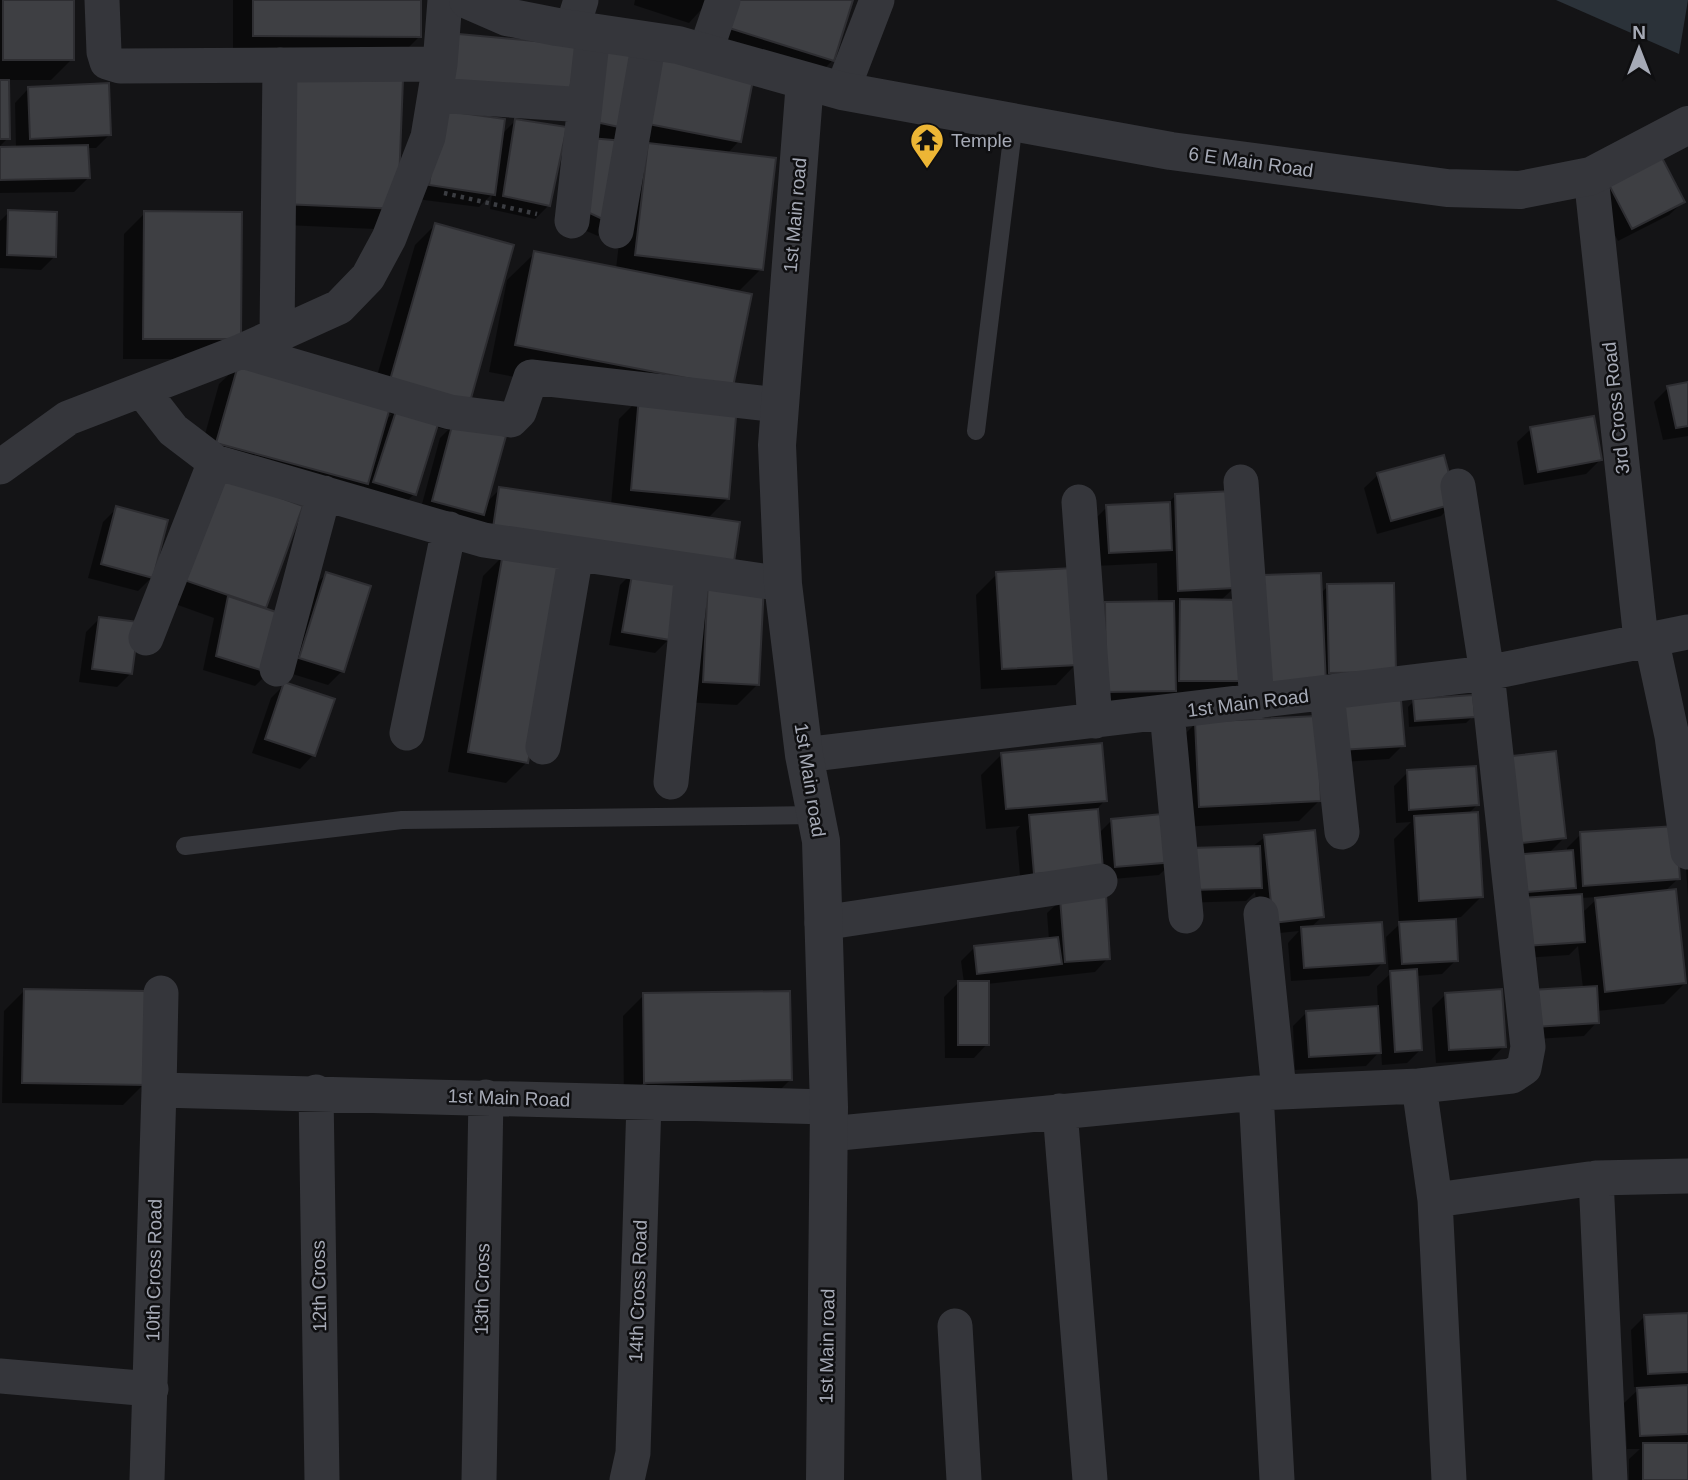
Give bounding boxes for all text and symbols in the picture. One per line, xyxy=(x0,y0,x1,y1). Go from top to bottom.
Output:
north arrow xyxy=(1604,14,1674,84)
text: N xyxy=(1632,22,1646,43)
temple icon: Temple xyxy=(908,121,946,170)
place label: Temple xyxy=(951,130,1012,151)
street label: 6 E Main Road xyxy=(1187,143,1315,181)
street label: 1st Main road xyxy=(780,157,810,273)
street label: 3rd Cross Road xyxy=(1599,341,1633,475)
street label: 1st Main Road xyxy=(1186,685,1310,721)
street label: 1st Main road xyxy=(791,722,829,838)
street label: 1st Main Road xyxy=(447,1085,571,1111)
street label: 10th Cross Road xyxy=(142,1199,166,1341)
street label: 14th Cross Road xyxy=(625,1219,651,1363)
street label: 12th Cross xyxy=(308,1240,330,1332)
street label: 13th Cross xyxy=(471,1243,493,1335)
street label: 1st Main road xyxy=(815,1288,839,1404)

